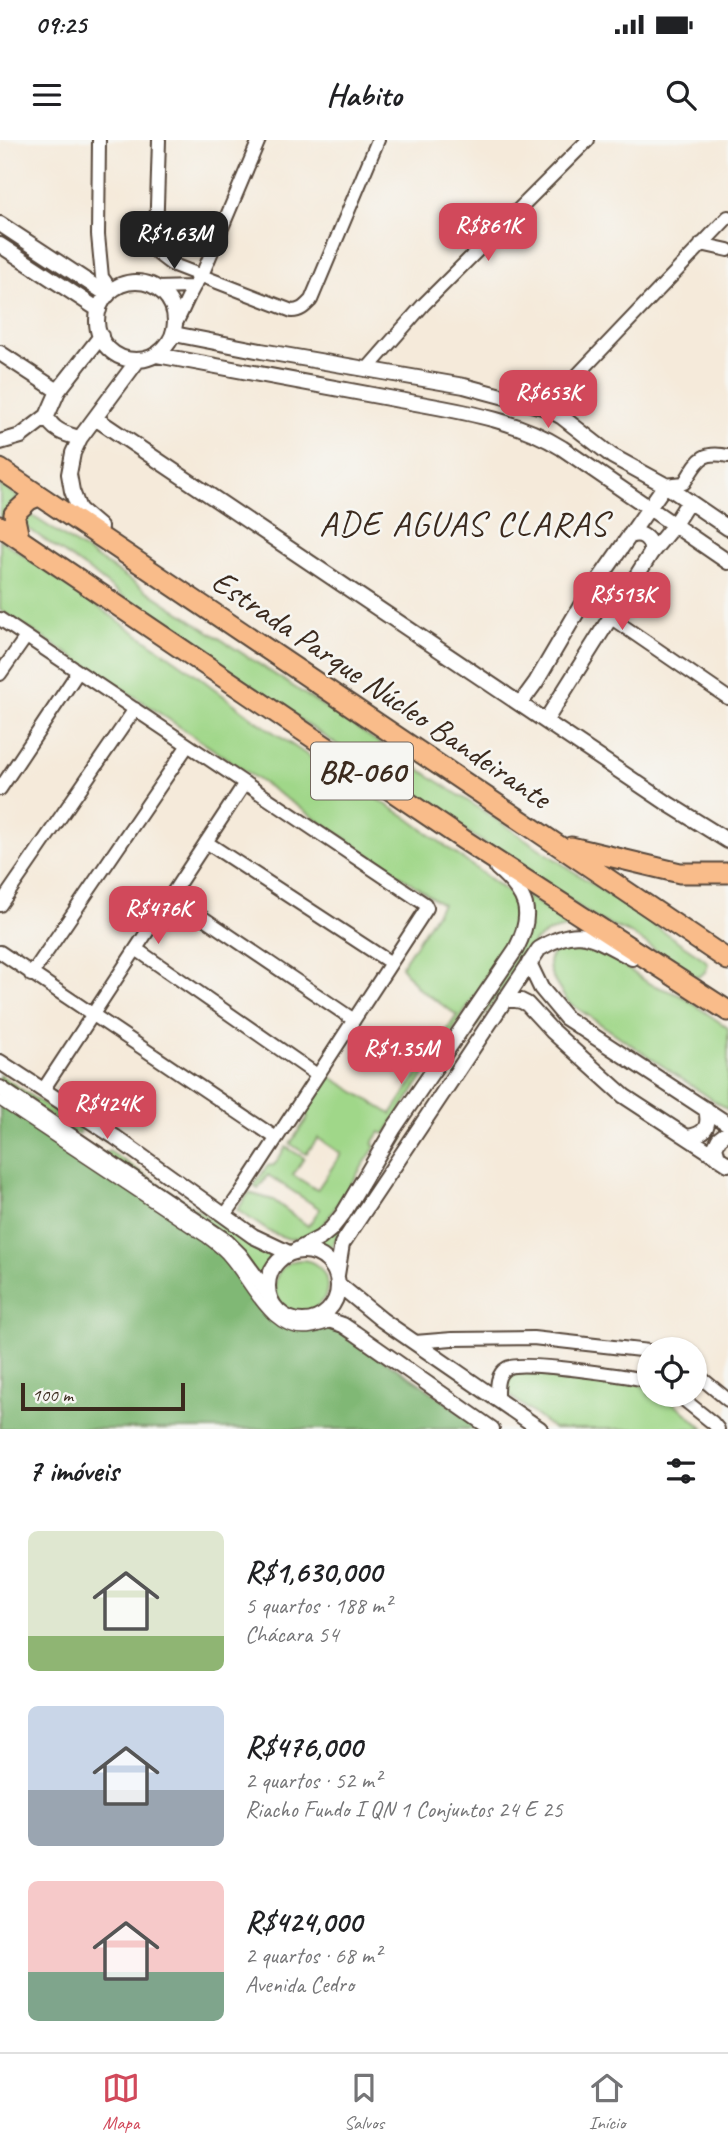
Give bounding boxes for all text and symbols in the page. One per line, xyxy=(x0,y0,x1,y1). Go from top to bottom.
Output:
text: 09:25 xyxy=(35,8,86,41)
text: Habito xyxy=(326,74,402,115)
icon: menu xyxy=(28,76,66,114)
icon: search xyxy=(662,76,700,114)
pin: R$861K xyxy=(431,204,545,263)
text: R$861K xyxy=(455,211,521,240)
pin: R$1.63M xyxy=(109,212,239,271)
text: R$1.63M xyxy=(136,219,212,248)
pin: R$653K xyxy=(491,370,605,430)
text: R$653K xyxy=(515,378,581,407)
district label: ADE AGUAS CLARAS xyxy=(319,501,614,546)
street label: Estrada Parque Núcleo Bandeirante xyxy=(204,560,561,819)
pin: R$513K xyxy=(565,573,679,632)
text: R$513K xyxy=(589,580,655,609)
road number: BR-060 xyxy=(311,742,413,800)
pin: R$476K xyxy=(101,886,215,946)
text: R$476K xyxy=(125,894,191,923)
pin: R$1.35M xyxy=(336,1026,466,1086)
text: R$1.35M xyxy=(364,1034,438,1063)
pin: R$424K xyxy=(50,1082,164,1141)
text: R$424K xyxy=(74,1089,140,1118)
map controls xyxy=(637,1337,707,1407)
button: locate xyxy=(637,1337,707,1407)
scale bar xyxy=(21,1380,186,1412)
text: 100 m xyxy=(32,1383,73,1407)
text: 7 imóveis xyxy=(28,1452,119,1490)
icon: filters xyxy=(662,1452,700,1490)
text: R$1,630,000 xyxy=(245,1553,382,1591)
icon: home xyxy=(84,1559,168,1643)
text: 5 quartos · 188 m² xyxy=(245,1591,391,1620)
text: Chácara 54 xyxy=(245,1620,339,1649)
text: R$476,000 xyxy=(245,1728,362,1766)
icon: home xyxy=(84,1734,168,1818)
text: 2 quartos · 52 m² xyxy=(245,1766,381,1795)
text: Riacho Fundo I QN 1 Conjuntos 24 E 25 xyxy=(245,1795,563,1824)
text: R$424,000 xyxy=(245,1903,362,1941)
icon: home xyxy=(84,1909,168,1993)
text: 2 quartos · 68 m² xyxy=(245,1941,381,1970)
text: Avenida Cedro xyxy=(245,1970,354,1999)
tab: Mapa xyxy=(102,2069,140,2135)
tab: Salvos xyxy=(344,2069,384,2135)
tab: Início xyxy=(588,2069,626,2135)

